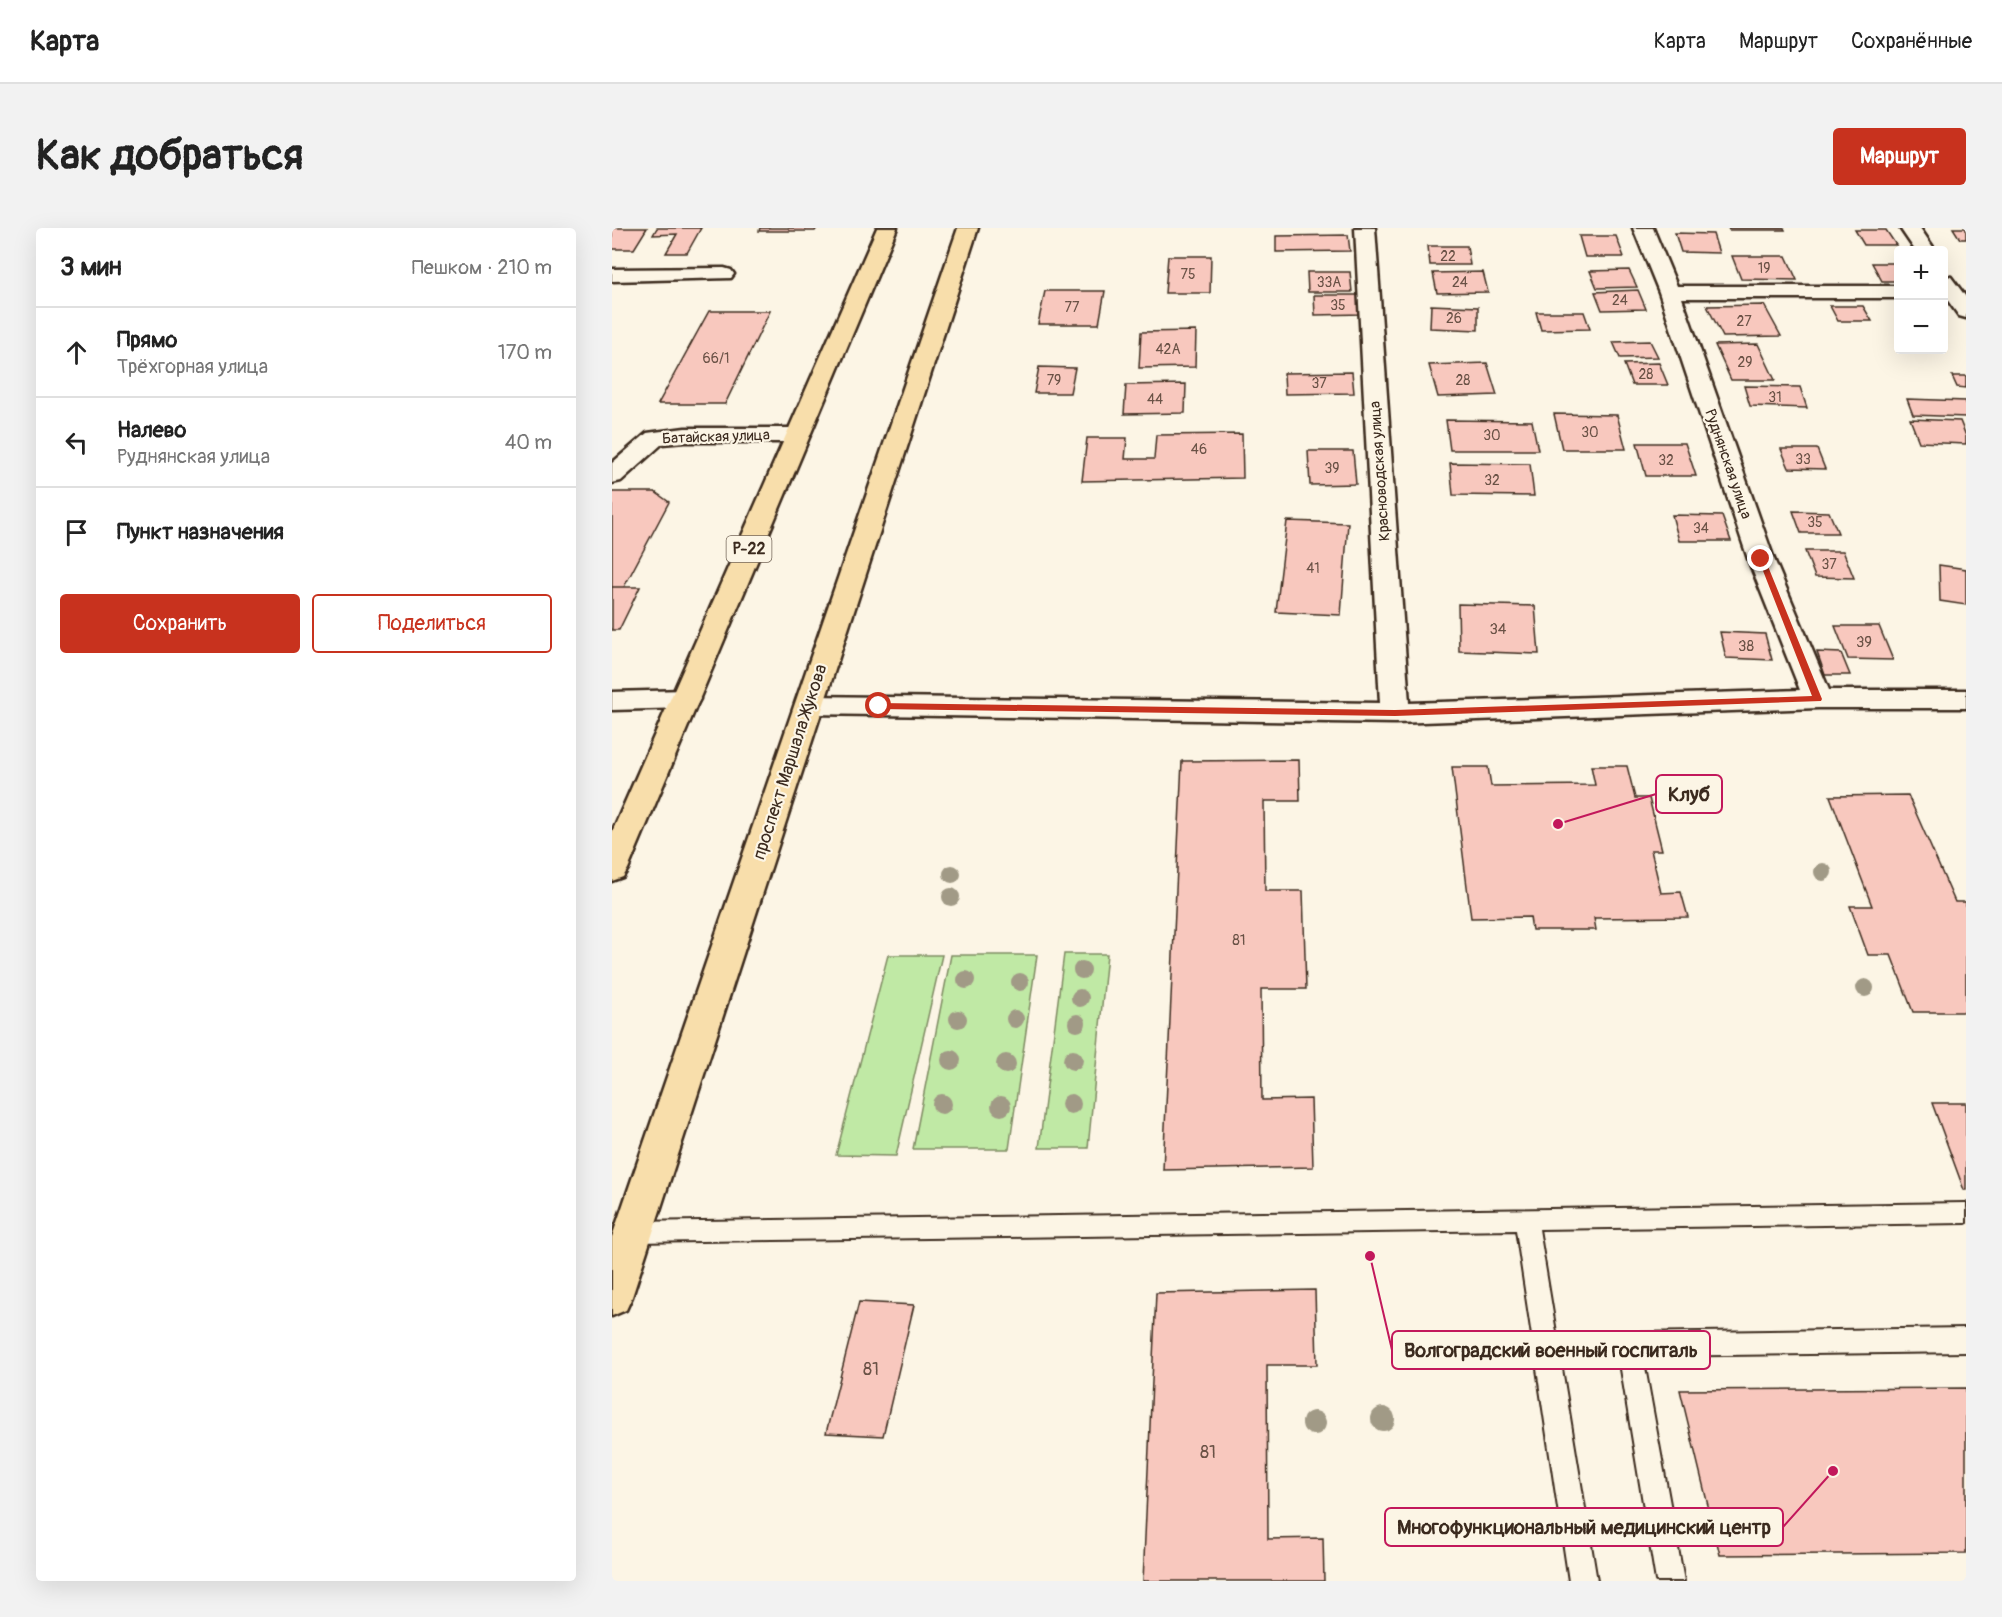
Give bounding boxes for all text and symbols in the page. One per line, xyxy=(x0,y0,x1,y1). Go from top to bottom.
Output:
text: Карта xyxy=(30,24,99,59)
text: Карта xyxy=(1654,28,1706,55)
text: Маршрут xyxy=(1739,28,1818,55)
text: Сохранённые xyxy=(1851,28,1972,55)
button: Маршрут xyxy=(1833,128,1966,185)
text: Как добраться xyxy=(36,130,303,182)
map controls xyxy=(1894,246,1948,354)
button: + xyxy=(1894,246,1948,300)
house number: 22 xyxy=(1440,248,1456,265)
text: 3 мин xyxy=(60,251,122,283)
text: Пешком · 210 m xyxy=(412,255,552,280)
house number: 19 xyxy=(1758,260,1770,277)
house number: 75 xyxy=(1181,266,1196,283)
house number: 33А xyxy=(1317,274,1341,291)
house number: 24 xyxy=(1452,274,1468,291)
house number: 24 xyxy=(1612,292,1628,309)
house number: 35 xyxy=(1330,297,1346,314)
house number: 77 xyxy=(1065,299,1080,316)
button: − xyxy=(1894,300,1948,354)
house number: 26 xyxy=(1446,310,1462,327)
house number: 27 xyxy=(1736,313,1752,330)
text: Прямо xyxy=(117,326,177,354)
icon: ahead xyxy=(60,336,93,369)
text: 170 m xyxy=(498,340,552,365)
house number: 42А xyxy=(1155,341,1181,358)
house number: 66/1 xyxy=(703,350,729,367)
text: Трёхгорная улица xyxy=(117,354,268,379)
house number: 29 xyxy=(1737,354,1753,371)
house number: 28 xyxy=(1639,366,1653,383)
house number: 79 xyxy=(1047,372,1061,389)
house number: 28 xyxy=(1456,372,1470,389)
house number: 37 xyxy=(1311,375,1327,392)
house number: 31 xyxy=(1768,389,1782,406)
house number: 44 xyxy=(1147,391,1163,408)
street label: Красноводская улица xyxy=(1366,400,1394,542)
street label: Руднянская улица xyxy=(1700,407,1756,521)
text: Налево xyxy=(117,416,186,444)
house number: 30 xyxy=(1581,424,1599,441)
icon: left xyxy=(60,426,93,459)
street label: Батайская улица xyxy=(662,426,770,448)
house number: 30 xyxy=(1483,427,1501,444)
text: 40 m xyxy=(505,430,552,455)
house number: 46 xyxy=(1191,441,1207,458)
text: Руднянская улица xyxy=(117,444,270,469)
house number: 33 xyxy=(1795,451,1811,468)
house number: 32 xyxy=(1658,452,1674,469)
house number: 39 xyxy=(1324,460,1340,477)
house number: 32 xyxy=(1484,472,1500,489)
house number: 35 xyxy=(1807,514,1823,531)
icon: arrive xyxy=(60,516,93,549)
text: Пункт назначения xyxy=(117,518,284,546)
house number: 34 xyxy=(1693,520,1709,537)
road number: Р-22 xyxy=(726,536,772,562)
route end xyxy=(1747,545,1773,571)
house number: 37 xyxy=(1821,556,1837,573)
house number: 41 xyxy=(1306,560,1320,577)
button: Сохранить xyxy=(60,594,300,653)
button: Поделиться xyxy=(312,594,552,653)
house number: 34 xyxy=(1489,620,1507,639)
house number: 39 xyxy=(1856,633,1872,652)
house number: 38 xyxy=(1738,637,1754,656)
street label: проспект Маршала Жукова xyxy=(748,661,832,863)
route start xyxy=(865,692,891,718)
callout: Клуб xyxy=(1656,775,1722,813)
text: Клуб xyxy=(1668,782,1711,807)
house number: 81 xyxy=(1232,931,1246,950)
callout: Волгоградский военный госпиталь xyxy=(1392,1331,1710,1369)
text: Волгоградский военный госпиталь xyxy=(1404,1338,1698,1363)
house number: 81 xyxy=(863,1358,879,1381)
house number: 81 xyxy=(1200,1441,1216,1464)
callout: Многофункциональный медицинский центр xyxy=(1385,1508,1783,1546)
text: Многофункциональный медицинский центр xyxy=(1397,1515,1772,1540)

